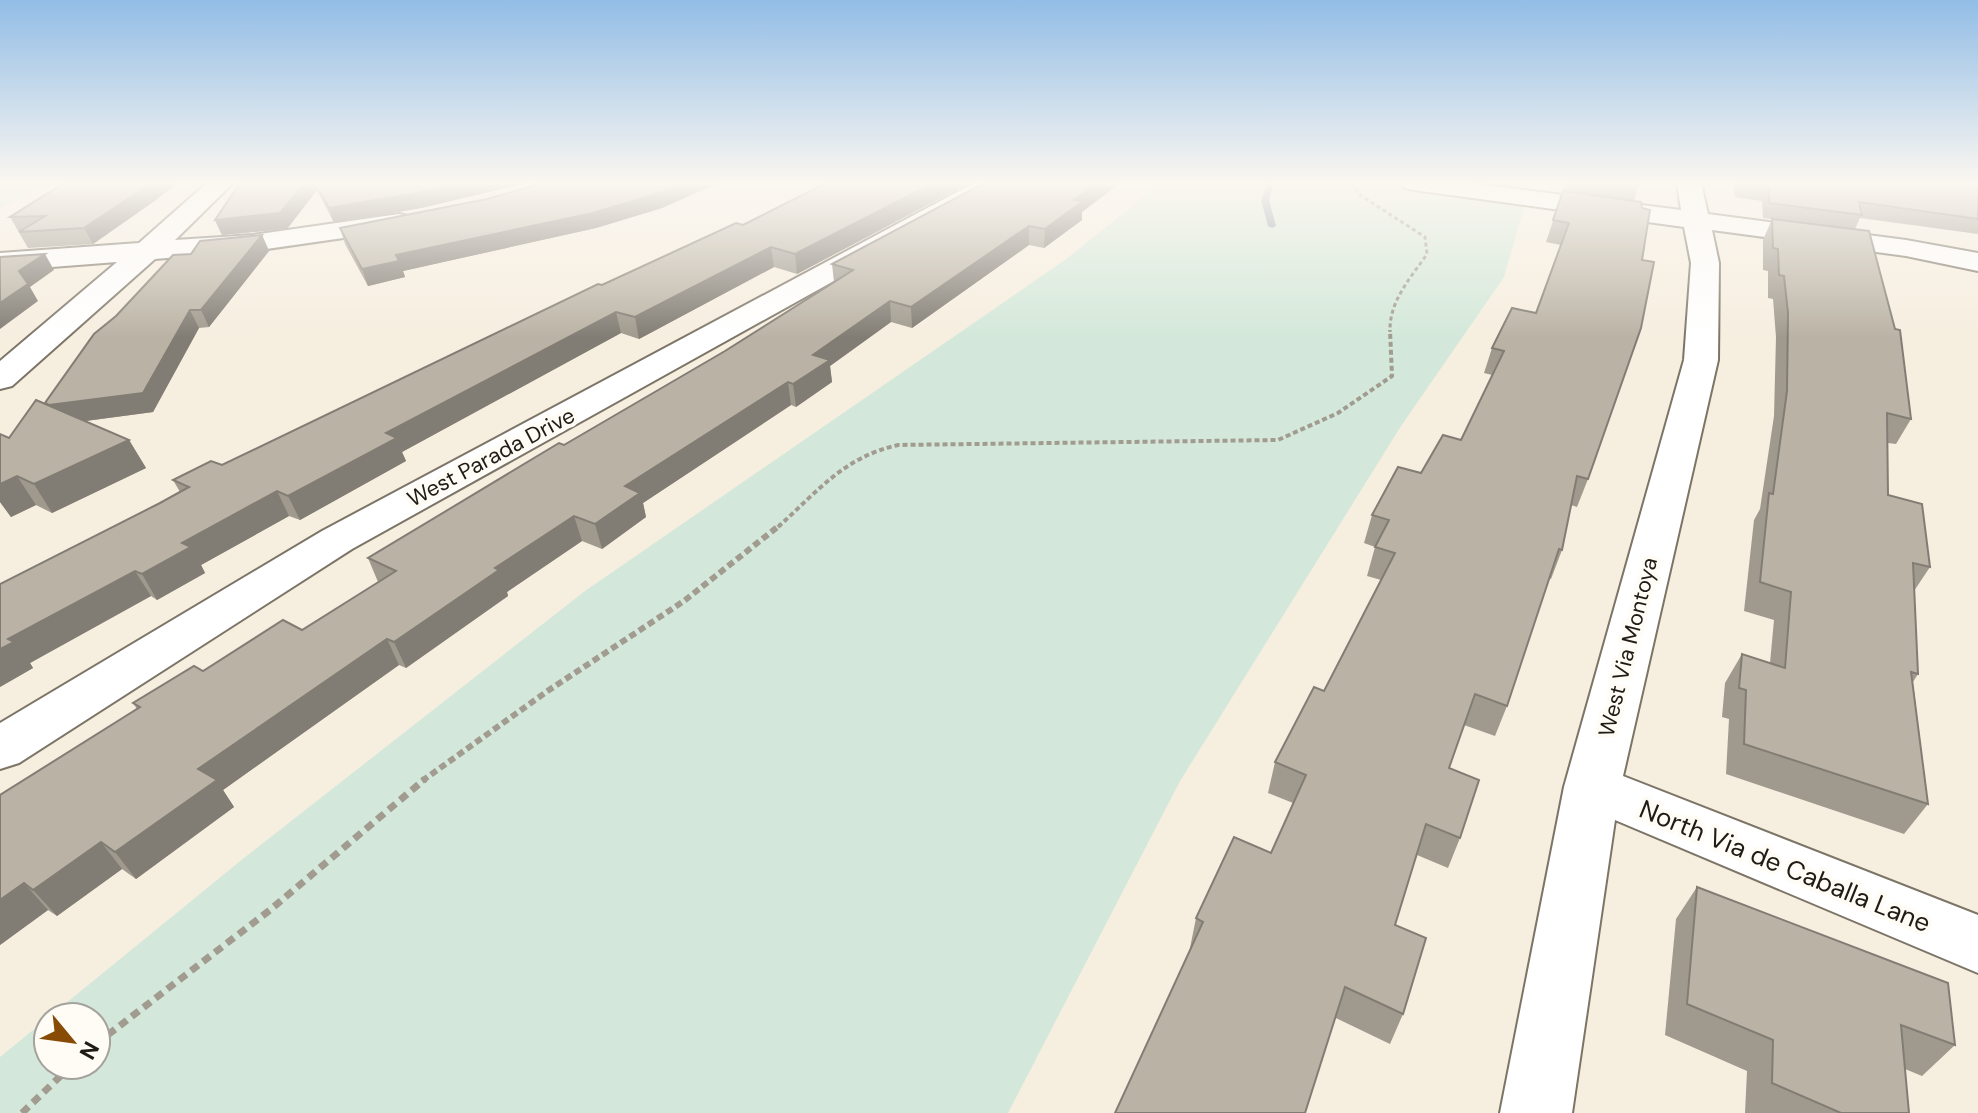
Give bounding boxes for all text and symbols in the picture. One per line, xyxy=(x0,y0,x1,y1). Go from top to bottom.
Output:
street label: West Parada Drive xyxy=(402,401,580,513)
street label: West Via Montoya xyxy=(1592,554,1664,740)
street label: North Via de Caballa Lane xyxy=(1634,792,1936,940)
north arrow xyxy=(32,1001,112,1081)
text: N xyxy=(72,1036,106,1065)

